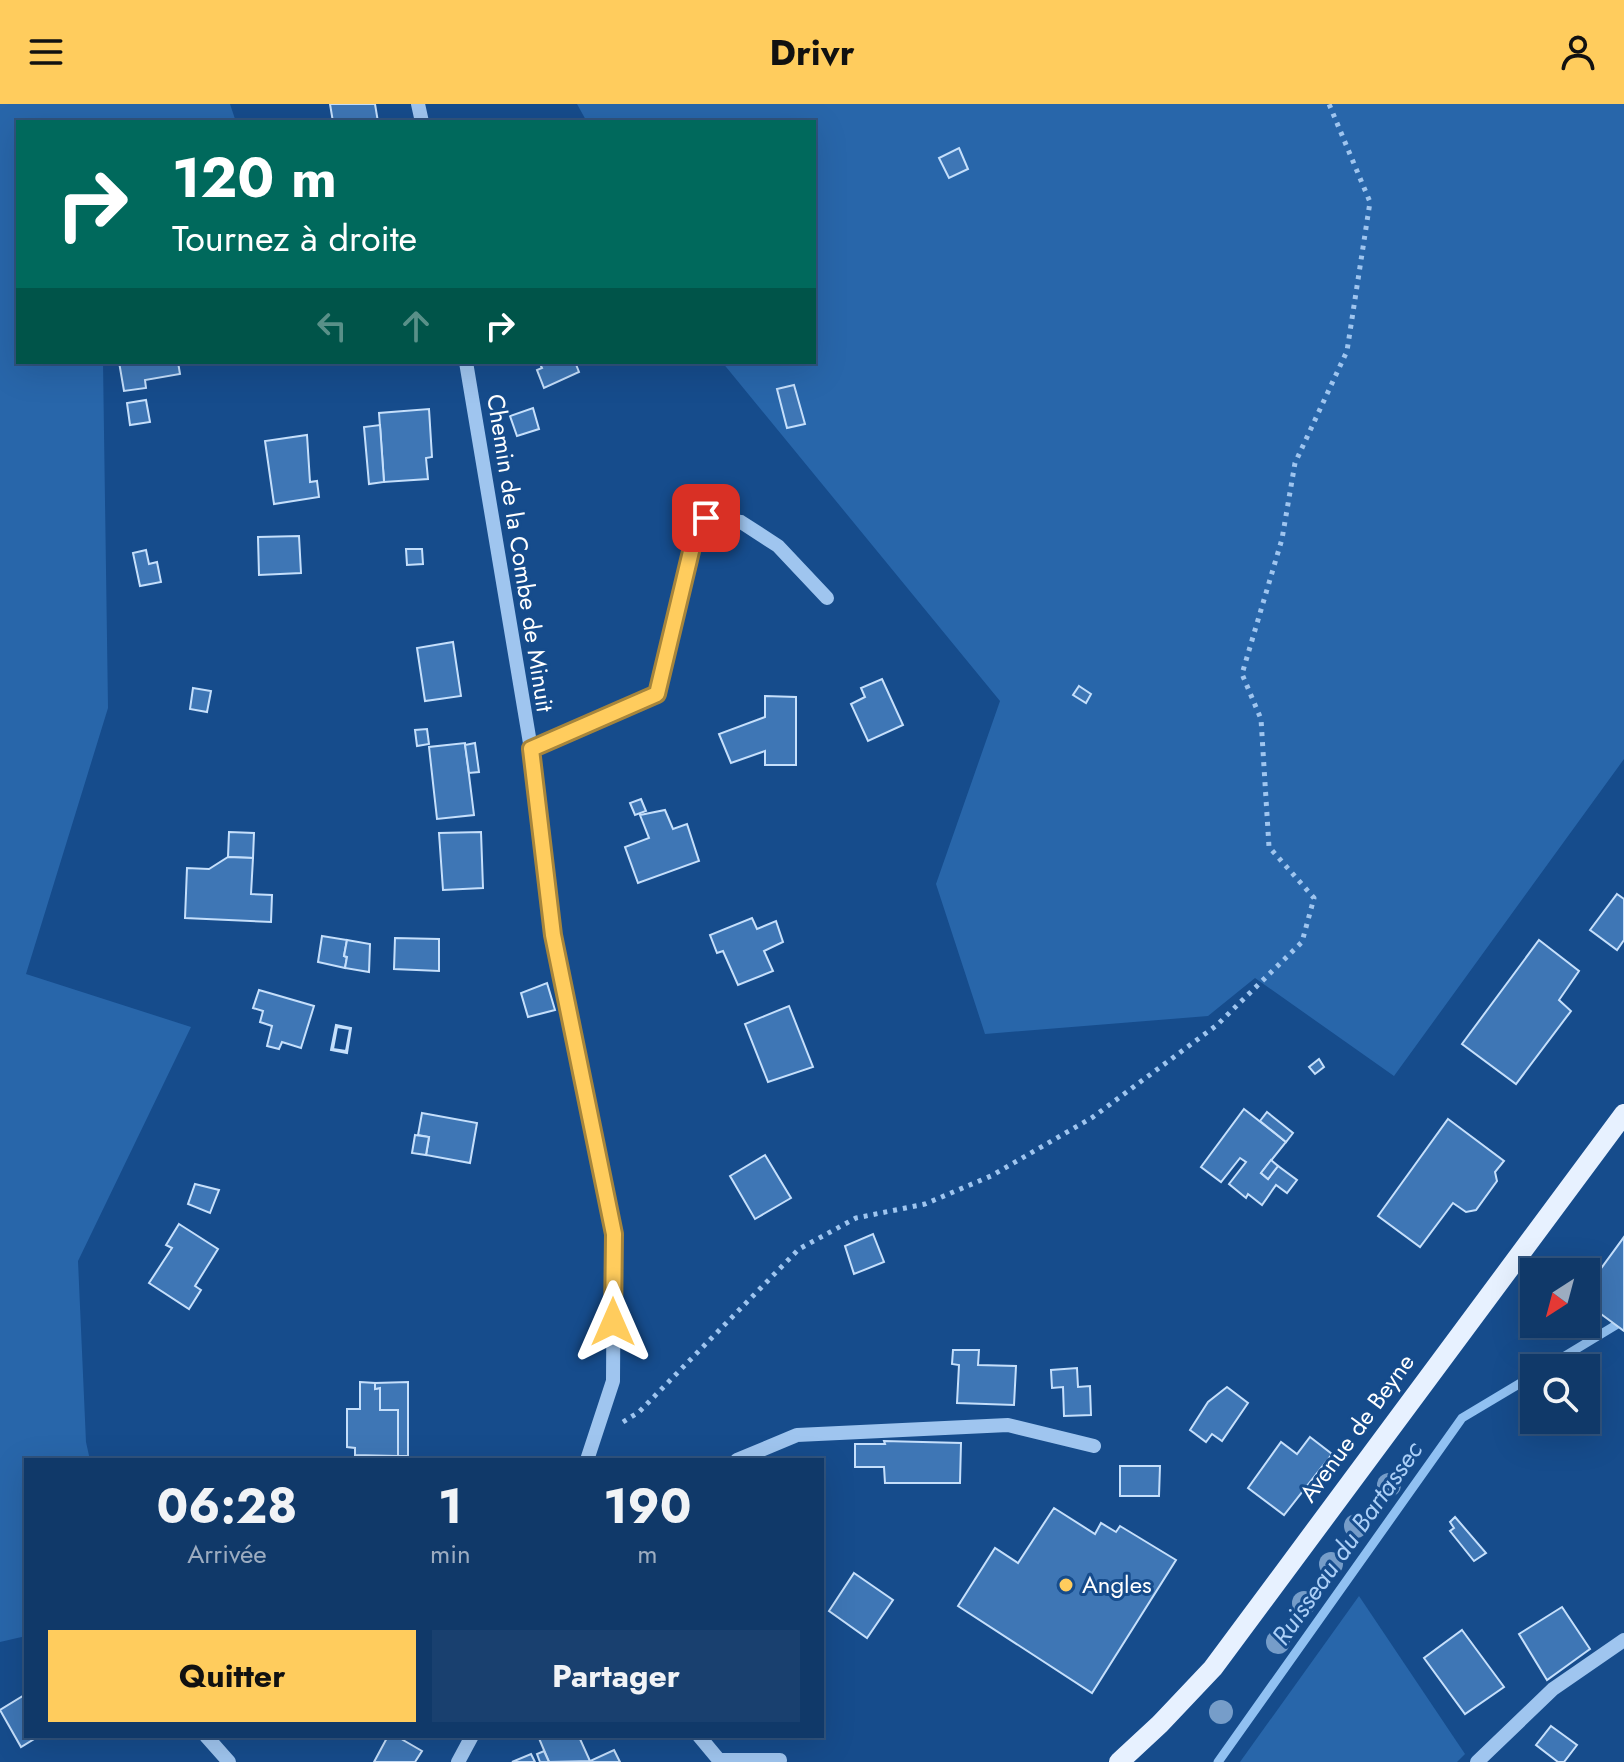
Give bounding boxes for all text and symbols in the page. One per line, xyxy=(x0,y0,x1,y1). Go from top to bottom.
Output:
text: Drivr xyxy=(770,26,854,78)
icon: menu xyxy=(24,30,68,74)
icon: person xyxy=(1556,30,1600,74)
text: 120 m xyxy=(172,137,337,218)
icon: right xyxy=(40,152,144,256)
text: Tournez à droite xyxy=(172,212,417,264)
icon: left xyxy=(310,304,354,348)
icon: ahead xyxy=(394,304,438,348)
icon: right xyxy=(478,304,522,348)
street label: Chemin de la Combe de Minuit xyxy=(478,392,563,715)
pin xyxy=(672,484,740,552)
icon: arrive xyxy=(684,496,728,540)
north arrow xyxy=(1520,1258,1600,1338)
map controls xyxy=(1520,1258,1600,1434)
position arrow xyxy=(571,1280,655,1364)
street label: Avenue de Beyne xyxy=(1291,1346,1423,1509)
button: search xyxy=(1520,1354,1600,1434)
water label: Ruisseau du Bartassec xyxy=(1262,1433,1432,1653)
text: 06:28 xyxy=(157,1472,297,1541)
text: 1 xyxy=(438,1472,463,1541)
text: 190 xyxy=(603,1472,691,1541)
text: Arrivée xyxy=(187,1535,267,1573)
text: min xyxy=(430,1535,471,1573)
text: m xyxy=(637,1535,657,1573)
place label: Angles xyxy=(1082,1567,1152,1602)
marker: Angles xyxy=(1057,1576,1075,1594)
button: Quitter xyxy=(48,1630,416,1722)
button: Partager xyxy=(432,1630,800,1722)

